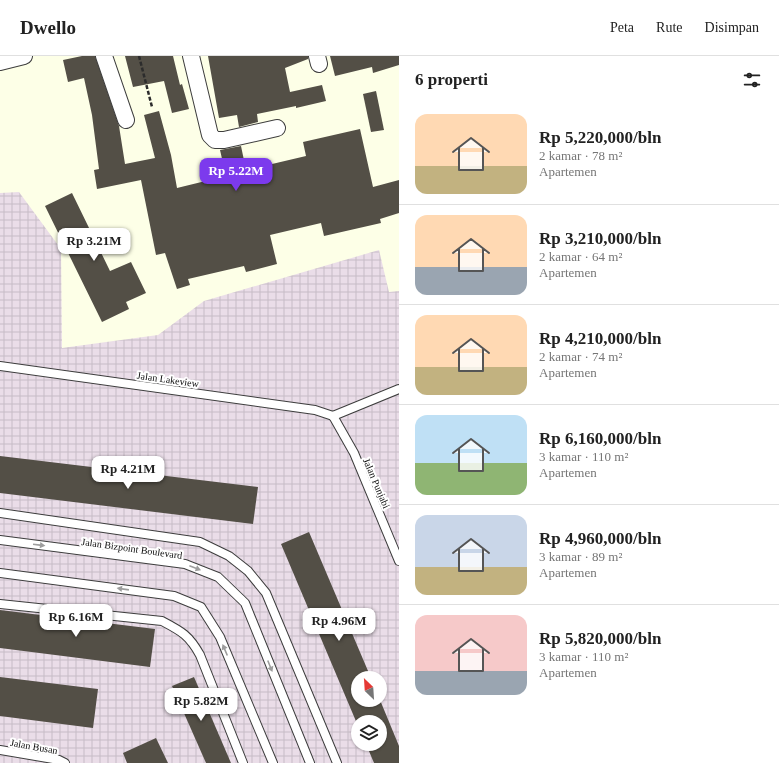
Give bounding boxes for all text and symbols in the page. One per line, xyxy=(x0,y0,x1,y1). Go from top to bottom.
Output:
text: Dwello xyxy=(20,17,76,38)
text: Peta xyxy=(610,20,634,35)
text: Rute xyxy=(656,20,683,35)
text: Disimpan xyxy=(705,20,759,35)
icon: filters xyxy=(741,69,763,91)
text: 6 properti xyxy=(415,70,488,89)
text: Rp 5,220,000/bln xyxy=(539,128,661,147)
icon: home xyxy=(447,130,495,178)
text: 2 kamar · 78 m² xyxy=(539,148,622,163)
pin: Rp 5.22M xyxy=(195,158,277,192)
text: Rp 5.22M xyxy=(209,163,263,178)
text: Apartemen xyxy=(539,164,597,179)
pin: Rp 3.21M xyxy=(53,228,135,262)
text: Rp 3,210,000/bln xyxy=(539,229,661,248)
icon: home xyxy=(447,231,495,279)
text: Rp 3.21M xyxy=(67,233,121,248)
text: 2 kamar · 64 m² xyxy=(539,249,622,264)
text: Apartemen xyxy=(539,265,597,280)
text: Rp 4,210,000/bln xyxy=(539,329,661,348)
icon: home xyxy=(447,331,495,379)
text: 2 kamar · 74 m² xyxy=(539,349,622,364)
text: Apartemen xyxy=(539,365,597,380)
street label: Jalan Lakeview xyxy=(136,370,200,389)
text: Rp 6,160,000/bln xyxy=(539,429,661,448)
icon: home xyxy=(447,431,495,479)
text: 3 kamar · 110 m² xyxy=(539,449,628,464)
pin: Rp 4.21M xyxy=(87,456,169,490)
street label: Jalan Punjabi xyxy=(361,456,392,510)
text: Rp 4.21M xyxy=(101,461,155,476)
text: Apartemen xyxy=(539,465,597,480)
text: Rp 4,960,000/bln xyxy=(539,529,661,548)
icon: home xyxy=(447,531,495,579)
street label: Jalan Bizpoint Boulevard xyxy=(81,536,183,561)
one-way arrow xyxy=(33,542,45,548)
text: 3 kamar · 89 m² xyxy=(539,549,622,564)
text: Apartemen xyxy=(539,565,597,580)
one-way arrow xyxy=(189,566,201,572)
one-way arrow xyxy=(117,586,129,592)
pin: Rp 6.16M xyxy=(35,604,117,638)
pin: Rp 4.96M xyxy=(298,608,380,642)
text: Rp 6.16M xyxy=(49,609,103,624)
text: Rp 4.96M xyxy=(312,613,366,628)
text: Rp 5,820,000/bln xyxy=(539,629,661,648)
icon: home xyxy=(447,631,495,679)
one-way arrow xyxy=(222,644,228,655)
text: 3 kamar · 110 m² xyxy=(539,649,628,664)
one-way arrow xyxy=(268,660,274,672)
text: Apartemen xyxy=(539,665,597,680)
north arrow xyxy=(351,671,387,707)
map controls xyxy=(351,671,387,751)
pin: Rp 5.82M xyxy=(160,688,242,722)
text: Rp 5.82M xyxy=(174,693,228,708)
button: layers xyxy=(351,715,387,751)
street label: Jalan Busan xyxy=(9,737,59,756)

